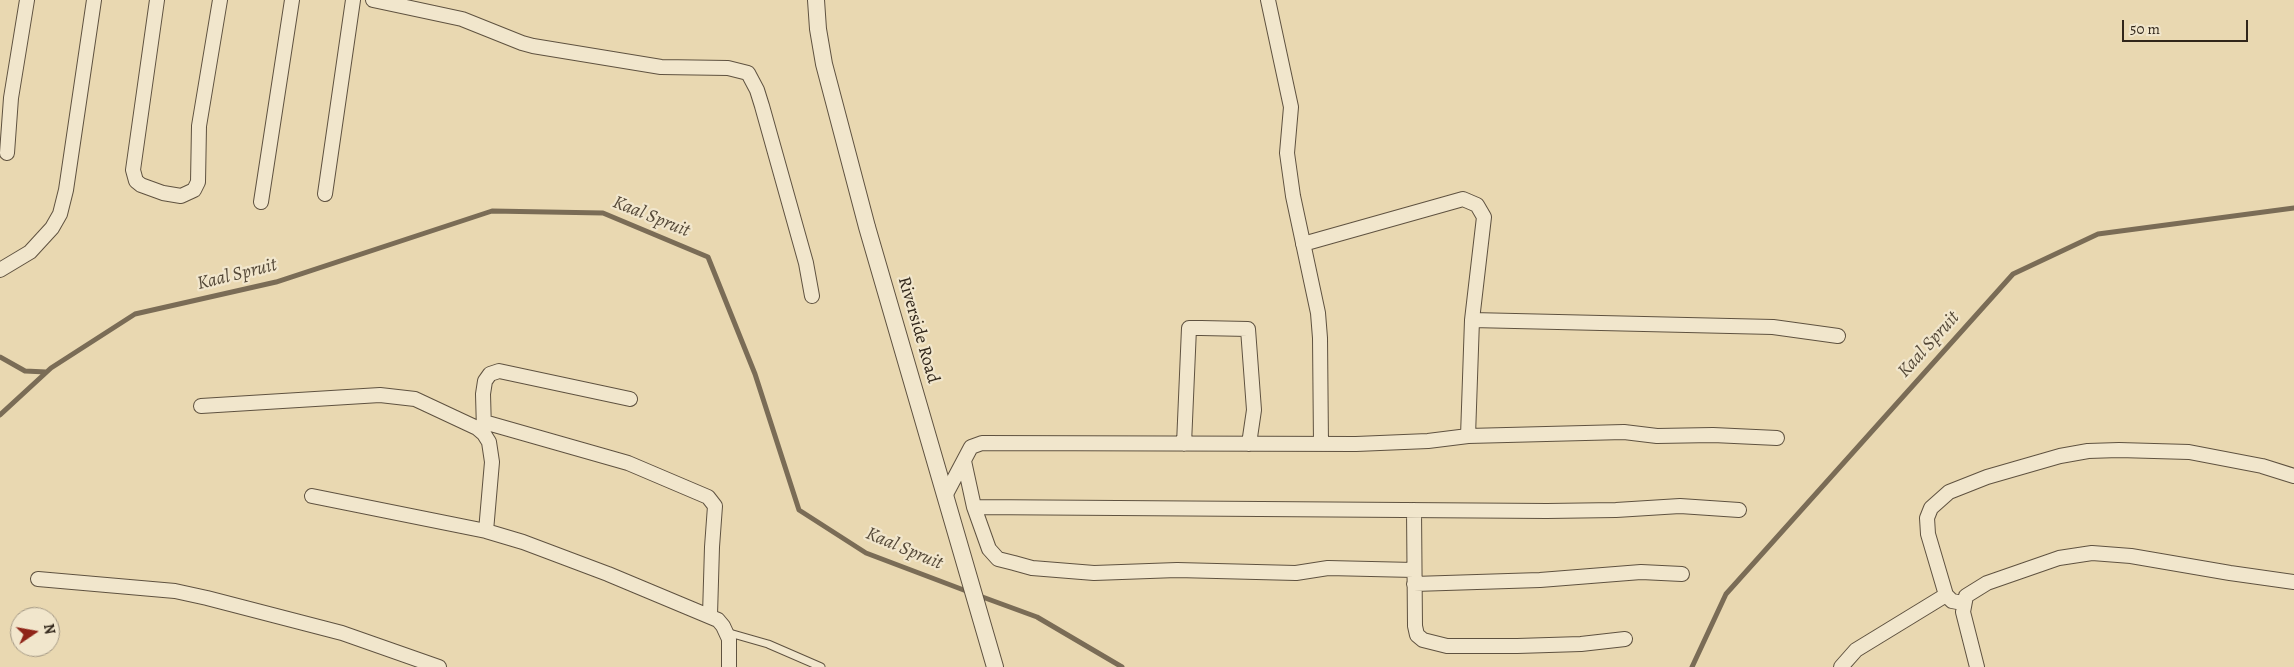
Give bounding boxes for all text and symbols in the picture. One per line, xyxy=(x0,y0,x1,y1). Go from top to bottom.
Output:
scale bar xyxy=(2124,10,2250,42)
text: 50 m xyxy=(2130,19,2160,39)
water label: Kaal Spruit xyxy=(609,191,693,243)
water label: Kaal Spruit xyxy=(195,254,279,296)
street label: Riverside Road xyxy=(893,274,943,386)
water label: Kaal Spruit xyxy=(1893,307,1965,383)
water label: Kaal Spruit xyxy=(862,523,946,575)
north arrow xyxy=(10,607,60,657)
text: N xyxy=(39,622,60,636)

